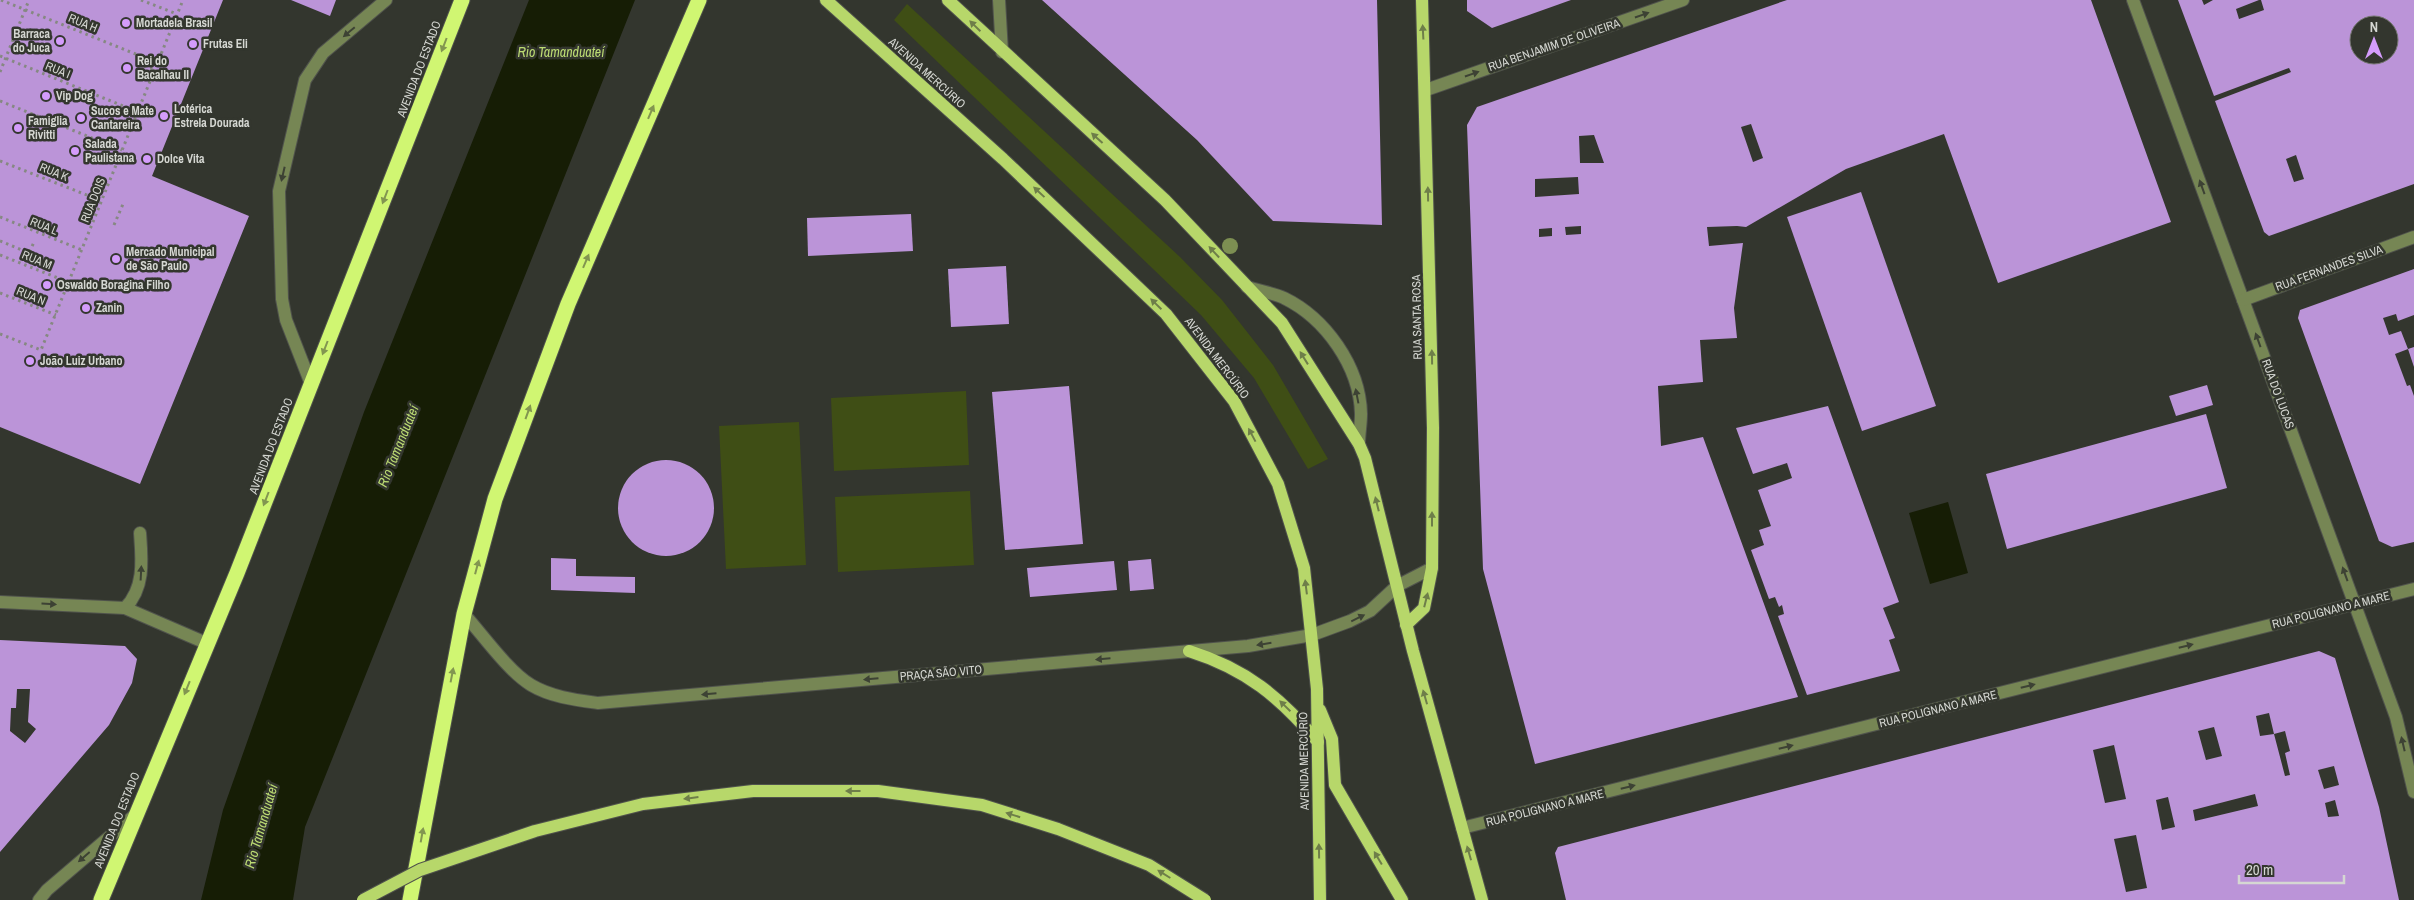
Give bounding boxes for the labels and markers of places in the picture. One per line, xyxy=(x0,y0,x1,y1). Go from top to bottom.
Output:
place label: Mortadela Brasil xyxy=(136,15,213,31)
marker: Mortadela Brasil xyxy=(120,17,132,29)
place label: Barraca do Juca xyxy=(13,26,51,56)
marker: Barraca do Juca xyxy=(54,35,66,47)
place label: Frutas Eli xyxy=(203,36,248,52)
marker: Frutas Eli xyxy=(187,38,199,50)
place label: Rei do Bacalhau II xyxy=(137,53,189,83)
marker: Rei do Bacalhau II xyxy=(121,62,133,74)
place label: Vip Dog xyxy=(56,88,93,104)
marker: Vip Dog xyxy=(40,90,52,102)
place label: Lotérica Estrela Dourada xyxy=(174,101,250,131)
place label: Sucos e Mate Cantareira xyxy=(91,103,154,133)
marker: Lotérica Estrela Dourada xyxy=(158,110,170,122)
marker: Sucos e Mate Cantareira xyxy=(75,112,87,124)
place label: Famiglia Rivitti xyxy=(28,113,68,143)
marker: Famiglia Rivitti xyxy=(12,122,24,134)
place label: Salada Paulistana xyxy=(85,136,135,166)
marker: Salada Paulistana xyxy=(69,145,81,157)
place label: Dolce Vita xyxy=(157,151,205,167)
marker: Dolce Vita xyxy=(141,153,153,165)
place label: Mercado Municipal de São Paulo xyxy=(126,244,215,274)
marker: Mercado Municipal de São Paulo xyxy=(110,253,122,265)
place label: Oswaldo Boragina Filho xyxy=(57,277,170,293)
marker: Oswaldo Boragina Filho xyxy=(41,279,53,291)
place label: Zanin xyxy=(96,300,122,316)
marker: Zanin xyxy=(80,302,92,314)
place label: João Luiz Urbano xyxy=(40,353,123,369)
marker: João Luiz Urbano xyxy=(24,355,36,367)

